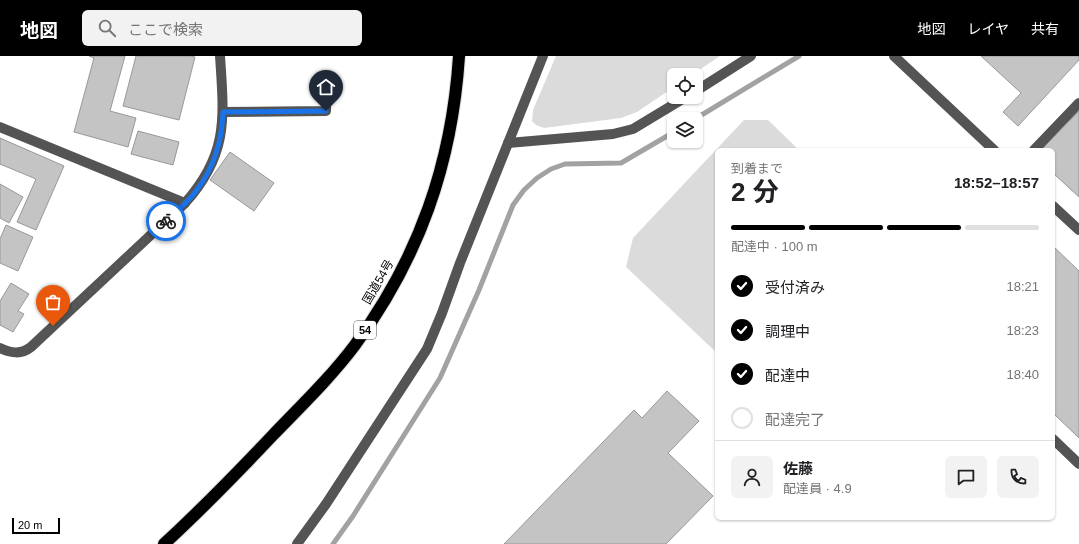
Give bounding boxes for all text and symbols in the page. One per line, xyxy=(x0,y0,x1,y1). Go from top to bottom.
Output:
search box xyxy=(82,10,362,46)
icon: search xyxy=(96,17,118,39)
text: 地図 xyxy=(20,20,58,41)
text: ここで検索 xyxy=(128,21,203,38)
text: 地図 xyxy=(917,21,945,37)
text: レイヤ xyxy=(967,21,1009,37)
text: 共有 xyxy=(1031,21,1059,37)
map controls xyxy=(667,68,703,148)
button: locate xyxy=(667,68,703,104)
pin xyxy=(309,70,343,111)
icon: home xyxy=(315,76,337,98)
button: layers xyxy=(667,112,703,148)
text: 到着まで xyxy=(731,161,783,176)
text: 18:52–18:57 xyxy=(954,174,1039,191)
text: 2 分 xyxy=(731,177,779,207)
courier xyxy=(146,201,186,241)
icon: bike xyxy=(155,210,177,232)
text: 配達中 · 100 m xyxy=(731,239,818,254)
street label: 国道54号 xyxy=(360,257,396,307)
icon: check xyxy=(731,275,753,297)
text: 受付済み xyxy=(765,279,825,296)
text: 18:21 xyxy=(1006,279,1039,294)
pin xyxy=(36,285,70,326)
icon: bag xyxy=(42,291,64,313)
icon: check xyxy=(731,319,753,341)
road number: 54 xyxy=(354,321,376,339)
text: 調理中 xyxy=(765,323,810,340)
text: 18:23 xyxy=(1006,323,1039,338)
icon: check xyxy=(731,363,753,385)
text: 配達中 xyxy=(765,367,810,384)
text: 18:40 xyxy=(1006,367,1039,382)
text: 配達完了 xyxy=(765,411,825,428)
button: person xyxy=(731,456,773,498)
button: chat xyxy=(945,456,987,498)
button: phone xyxy=(997,456,1039,498)
text: 佐藤 xyxy=(783,460,813,477)
text: 配達員 · 4.9 xyxy=(783,481,852,496)
scale bar xyxy=(12,516,60,535)
text: 20 m xyxy=(18,519,42,531)

